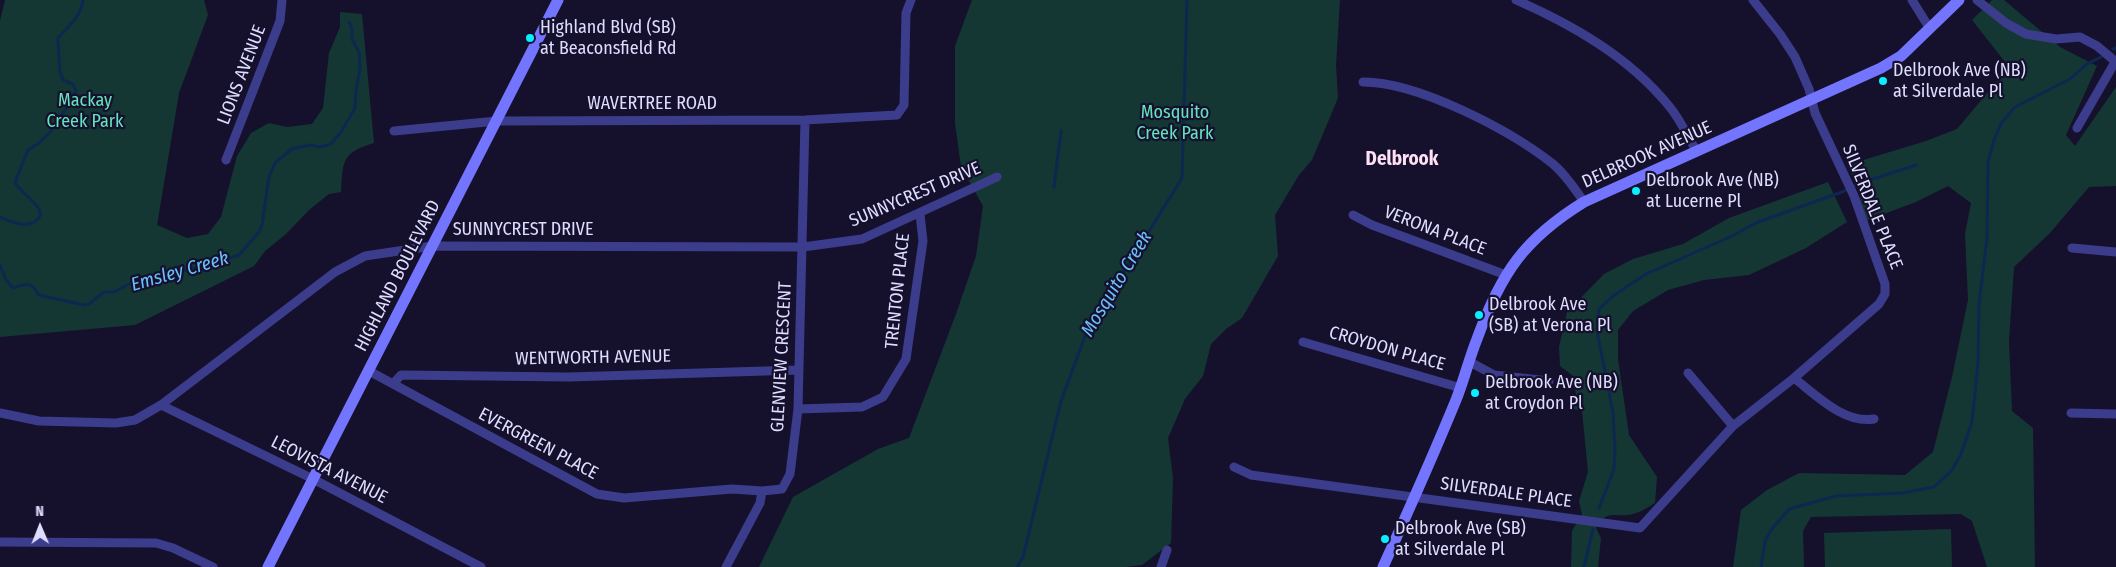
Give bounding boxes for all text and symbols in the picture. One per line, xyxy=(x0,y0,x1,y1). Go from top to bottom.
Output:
place label: Highland Blvd (SB) at Beaconsfield Rd xyxy=(540,17,676,59)
street label: LIONS AVENUE xyxy=(213,22,271,128)
marker: Highland Blvd (SB) at Beaconsfield Rd xyxy=(524,32,536,44)
place label: Delbrook Ave (NB) at Silverdale Pl xyxy=(1893,60,2026,102)
marker: Delbrook Ave (NB) at Silverdale Pl xyxy=(1877,75,1889,87)
park label: Mackay Creek Park xyxy=(46,90,124,132)
street label: WAVERTREE ROAD xyxy=(587,93,717,115)
park label: Mosquito Creek Park xyxy=(1136,102,1214,144)
street label: DELBROOK AVENUE xyxy=(1579,117,1715,193)
street label: SILVERDALE PLACE xyxy=(1837,142,1907,272)
district label: Delbrook xyxy=(1366,149,1438,171)
street label: SUNNYCREST DRIVE xyxy=(846,158,984,232)
place label: Delbrook Ave (NB) at Lucerne Pl xyxy=(1646,170,1779,212)
marker: Delbrook Ave (NB) at Lucerne Pl xyxy=(1630,185,1642,197)
street label: HIGHLAND BOULEVARD xyxy=(351,197,445,355)
street label: VERONA PLACE xyxy=(1381,202,1489,260)
street label: SUNNYCREST DRIVE xyxy=(453,219,593,241)
water label: Mosquito Creek xyxy=(1077,227,1157,341)
street label: TRENTON PLACE xyxy=(881,232,915,350)
water label: Emsley Creek xyxy=(128,247,232,297)
street label: GLENVIEW CRESCENT xyxy=(767,281,797,433)
place label: Delbrook Ave (SB) at Verona Pl xyxy=(1489,294,1611,336)
marker: Delbrook Ave (SB) at Verona Pl xyxy=(1473,309,1485,321)
street label: CROYDON PLACE xyxy=(1327,322,1447,376)
street label: WENTWORTH AVENUE xyxy=(515,346,671,370)
place label: Delbrook Ave (NB) at Croydon Pl xyxy=(1485,372,1618,414)
marker: Delbrook Ave (NB) at Croydon Pl xyxy=(1469,387,1481,399)
street label: EVERGREEN PLACE xyxy=(475,403,601,485)
street label: LEOVISTA AVENUE xyxy=(267,431,391,509)
street label: SILVERDALE PLACE xyxy=(1439,473,1573,513)
north arrow xyxy=(15,502,65,552)
text: N xyxy=(35,503,44,520)
place label: Delbrook Ave (SB) at Silverdale Pl xyxy=(1395,518,1526,560)
marker: Delbrook Ave (SB) at Silverdale Pl xyxy=(1379,533,1391,545)

